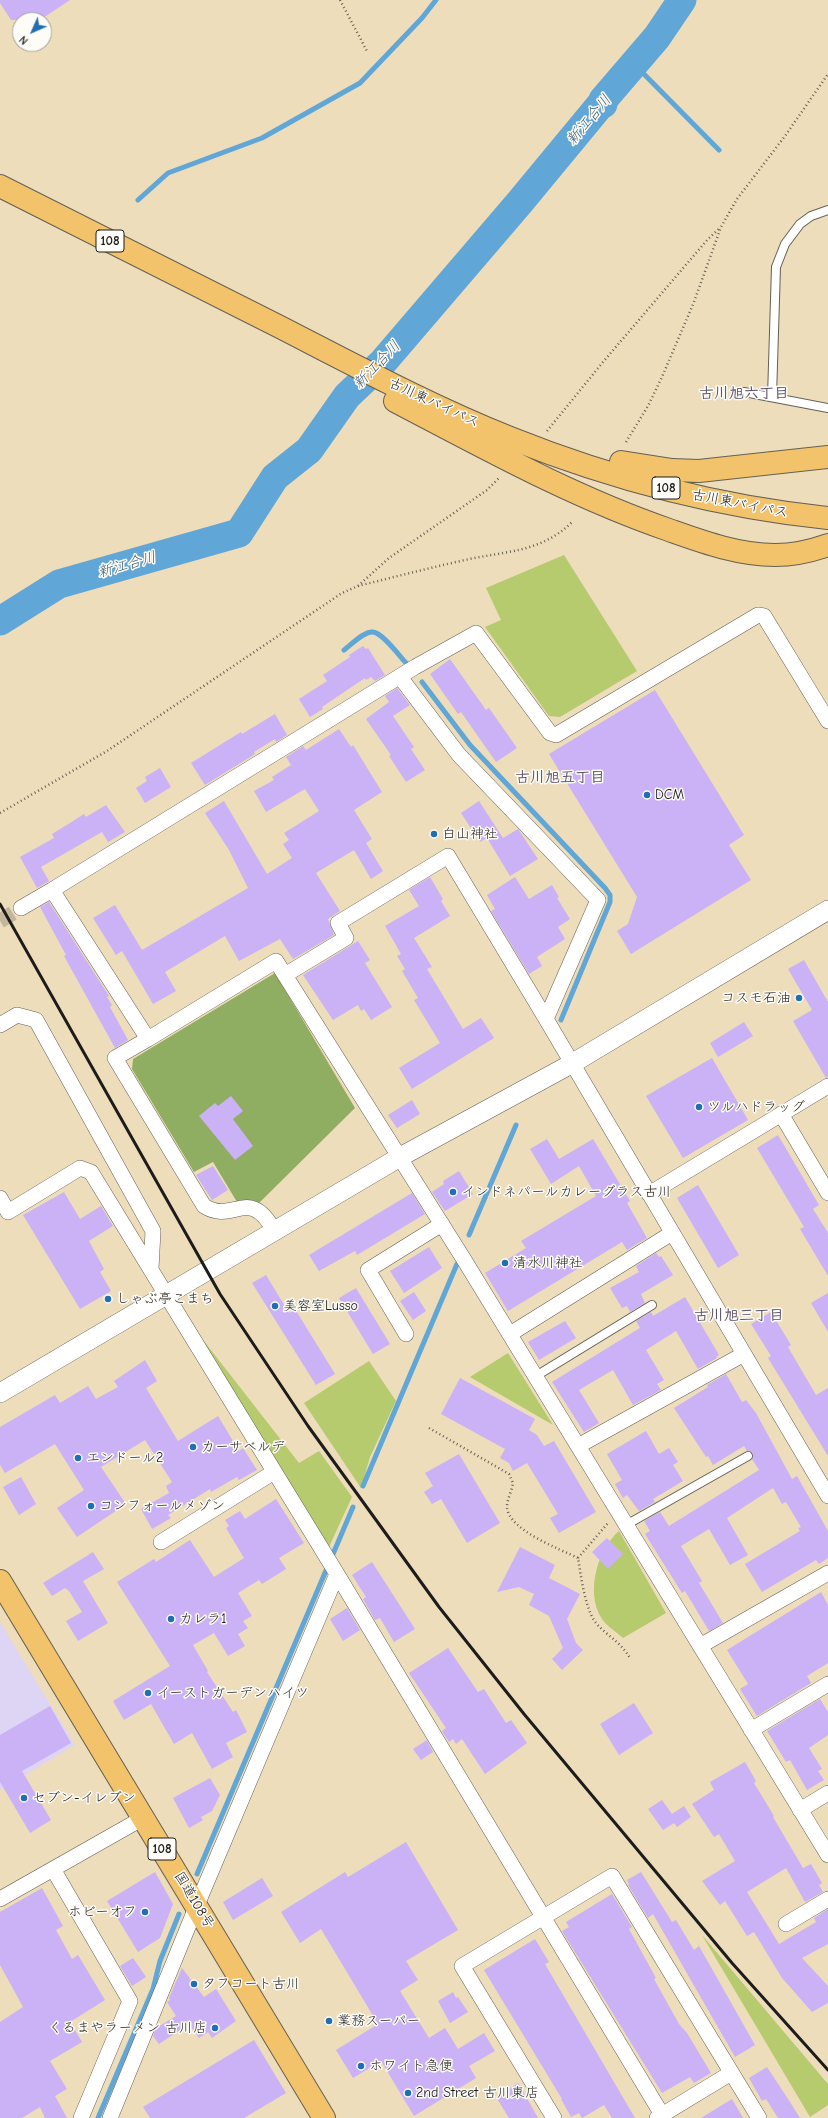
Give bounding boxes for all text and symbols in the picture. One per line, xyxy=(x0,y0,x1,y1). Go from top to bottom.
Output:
north arrow xyxy=(12,12,52,52)
text: N xyxy=(17,33,31,47)
water label: 新江合川 xyxy=(563,91,615,149)
road number: 108 xyxy=(96,230,124,252)
water label: 新江合川 xyxy=(350,337,404,393)
street label: 古川東バイパス xyxy=(386,375,482,431)
district label: 古川旭六丁目 xyxy=(699,385,789,403)
road number: 108 xyxy=(652,477,680,499)
street label: 古川東バイパス xyxy=(690,486,790,522)
water label: 新江合川 xyxy=(96,548,158,582)
district label: 古川旭五丁目 xyxy=(515,769,605,787)
place label: DCM xyxy=(655,787,684,803)
marker: DCM xyxy=(642,790,652,800)
place label: 白山神社 xyxy=(442,826,498,842)
marker: 白山神社 xyxy=(429,829,439,839)
place label: コスモ石油 xyxy=(721,990,791,1006)
marker: コスモ石油 xyxy=(794,993,804,1003)
place label: ツルハドラッグ xyxy=(707,1099,805,1115)
marker: ツルハドラッグ xyxy=(694,1102,704,1112)
place label: インドネパールカレーグラス古川 xyxy=(461,1184,672,1200)
marker: インドネパールカレーグラス古川 xyxy=(448,1187,458,1197)
place label: 清水川神社 xyxy=(513,1255,583,1271)
marker: 清水川神社 xyxy=(500,1258,510,1268)
place label: しゃぶ亭こまち xyxy=(116,1291,214,1307)
marker: しゃぶ亭こまち xyxy=(103,1294,113,1304)
place label: 美容室Lusso xyxy=(283,1298,358,1314)
marker: 美容室Lusso xyxy=(270,1301,280,1311)
district label: 古川旭三丁目 xyxy=(694,1307,784,1325)
place label: カーサベルデ xyxy=(201,1439,285,1455)
marker: カーサベルデ xyxy=(188,1442,198,1452)
place label: エンドール2 xyxy=(86,1450,163,1466)
marker: エンドール2 xyxy=(73,1453,83,1463)
place label: コンフォールメゾン xyxy=(99,1498,225,1514)
marker: コンフォールメゾン xyxy=(86,1501,96,1511)
place label: カレラ1 xyxy=(179,1611,227,1627)
marker: カレラ1 xyxy=(166,1614,176,1624)
place label: イーストガーデンハイツ xyxy=(156,1685,309,1701)
marker: イーストガーデンハイツ xyxy=(143,1688,153,1698)
place label: セブン-イレブン xyxy=(32,1790,136,1806)
marker: セブン-イレブン xyxy=(19,1793,29,1803)
road number: 108 xyxy=(148,1838,176,1860)
street label: 国道108号 xyxy=(171,1869,217,1931)
place label: ホビーオフ xyxy=(68,1904,137,1920)
marker: ホビーオフ xyxy=(140,1907,150,1917)
place label: タフコート古川 xyxy=(202,1976,300,1992)
marker: タフコート古川 xyxy=(189,1979,199,1989)
place label: 業務スーパー xyxy=(337,2013,420,2029)
marker: 業務スーパー xyxy=(324,2016,334,2026)
place label: くるまやラーメン 古川店 xyxy=(48,2020,207,2036)
marker: くるまやラーメン 古川店 xyxy=(210,2023,220,2033)
place label: ホワイト急便 xyxy=(369,2058,453,2074)
marker: ホワイト急便 xyxy=(356,2061,366,2071)
place label: 2nd Street 古川東店 xyxy=(416,2085,539,2101)
marker: 2nd Street 古川東店 xyxy=(403,2088,413,2098)

